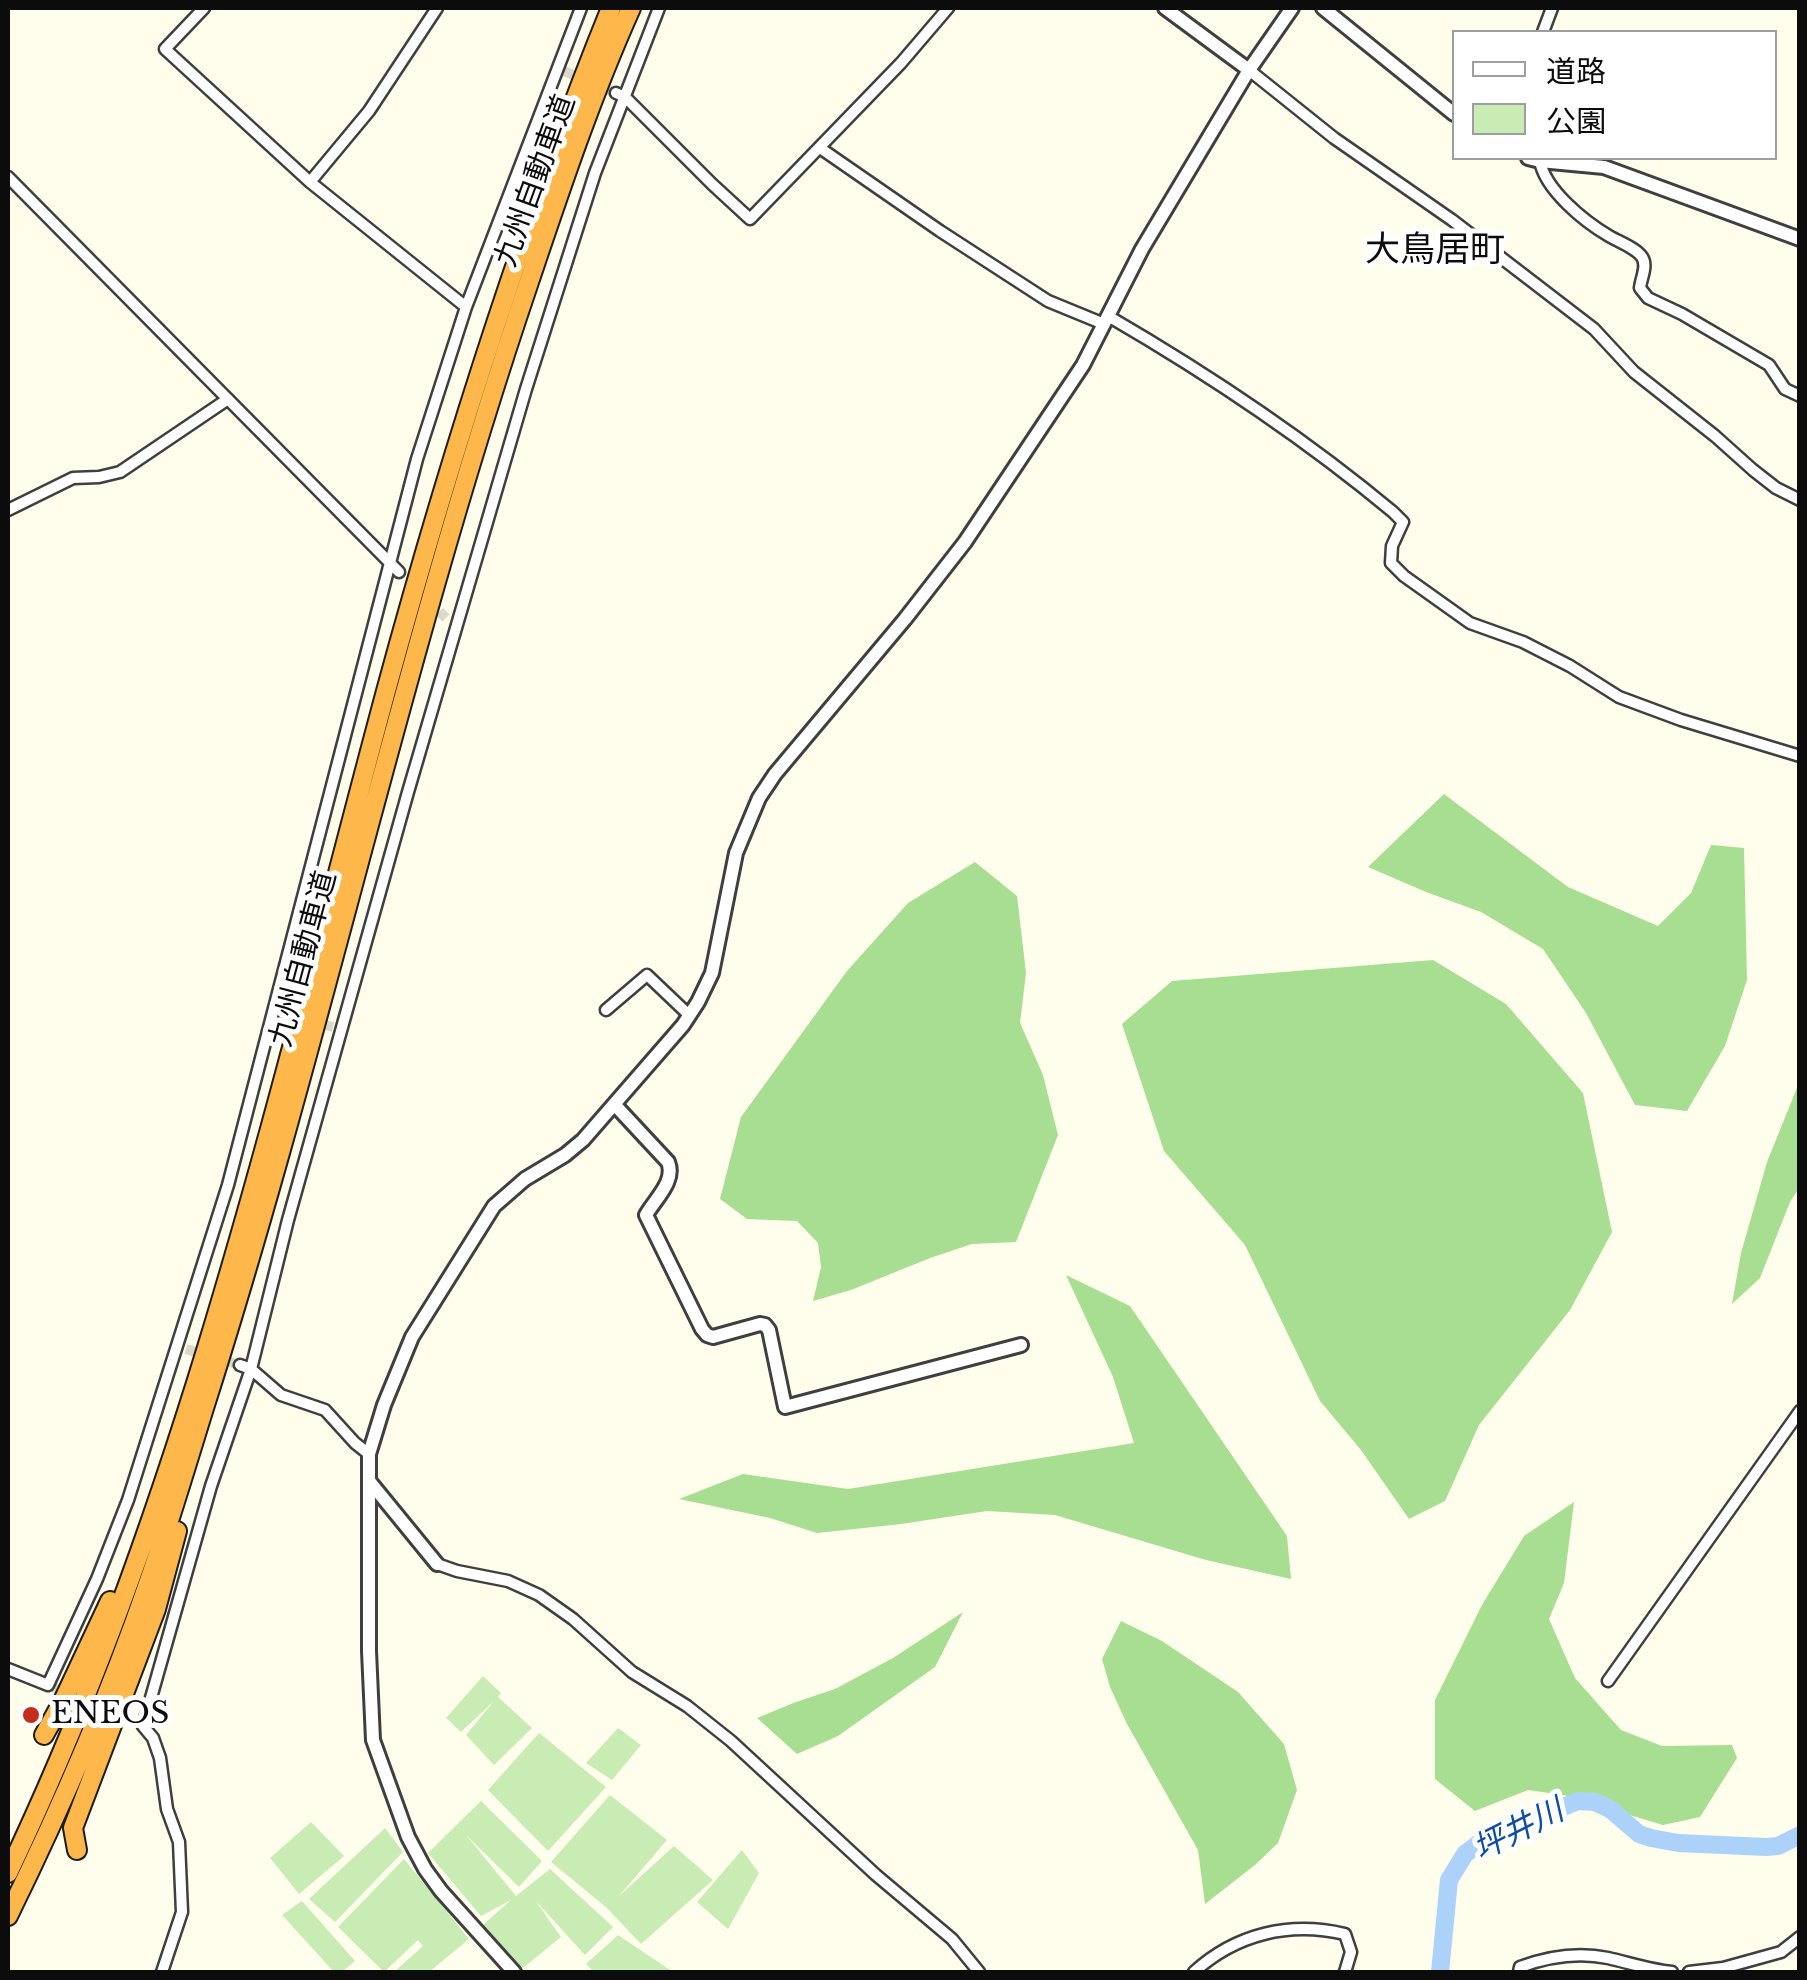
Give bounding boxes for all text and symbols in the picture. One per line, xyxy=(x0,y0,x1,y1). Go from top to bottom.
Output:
legend xyxy=(1452,30,1777,160)
text: 道路 xyxy=(1546,53,1606,90)
street label: 九州自動車道 xyxy=(488,90,584,272)
text: 公園 xyxy=(1546,103,1606,140)
district label: 大鳥居町 xyxy=(1365,230,1505,272)
street label: 九州自動車道 xyxy=(263,867,345,1051)
place label: ENEOS xyxy=(51,1697,169,1733)
marker: ENEOS xyxy=(20,1704,42,1726)
water label: 坪井川 xyxy=(1468,1792,1570,1870)

